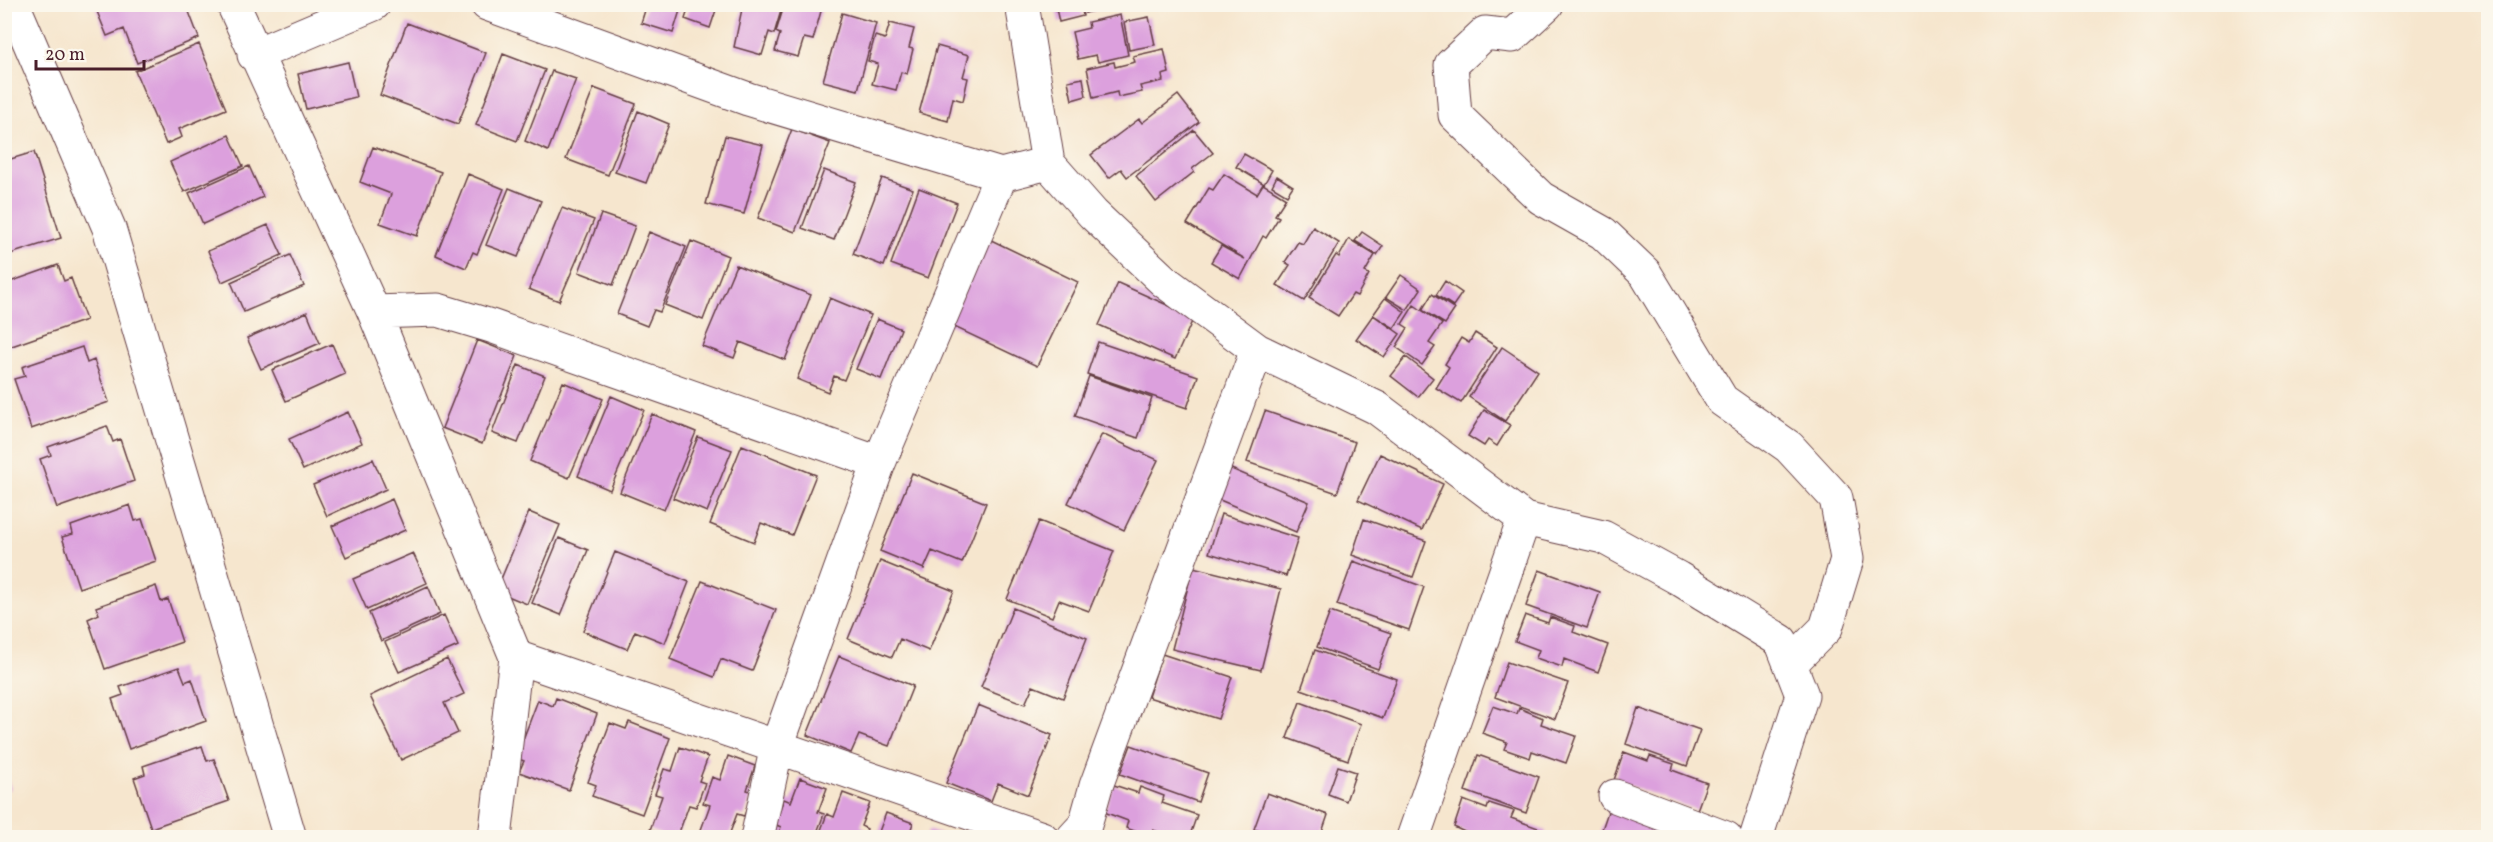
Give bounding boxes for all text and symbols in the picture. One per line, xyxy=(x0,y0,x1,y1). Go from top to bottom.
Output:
scale bar xyxy=(36,33,144,71)
text: 20 m xyxy=(45,43,85,68)

